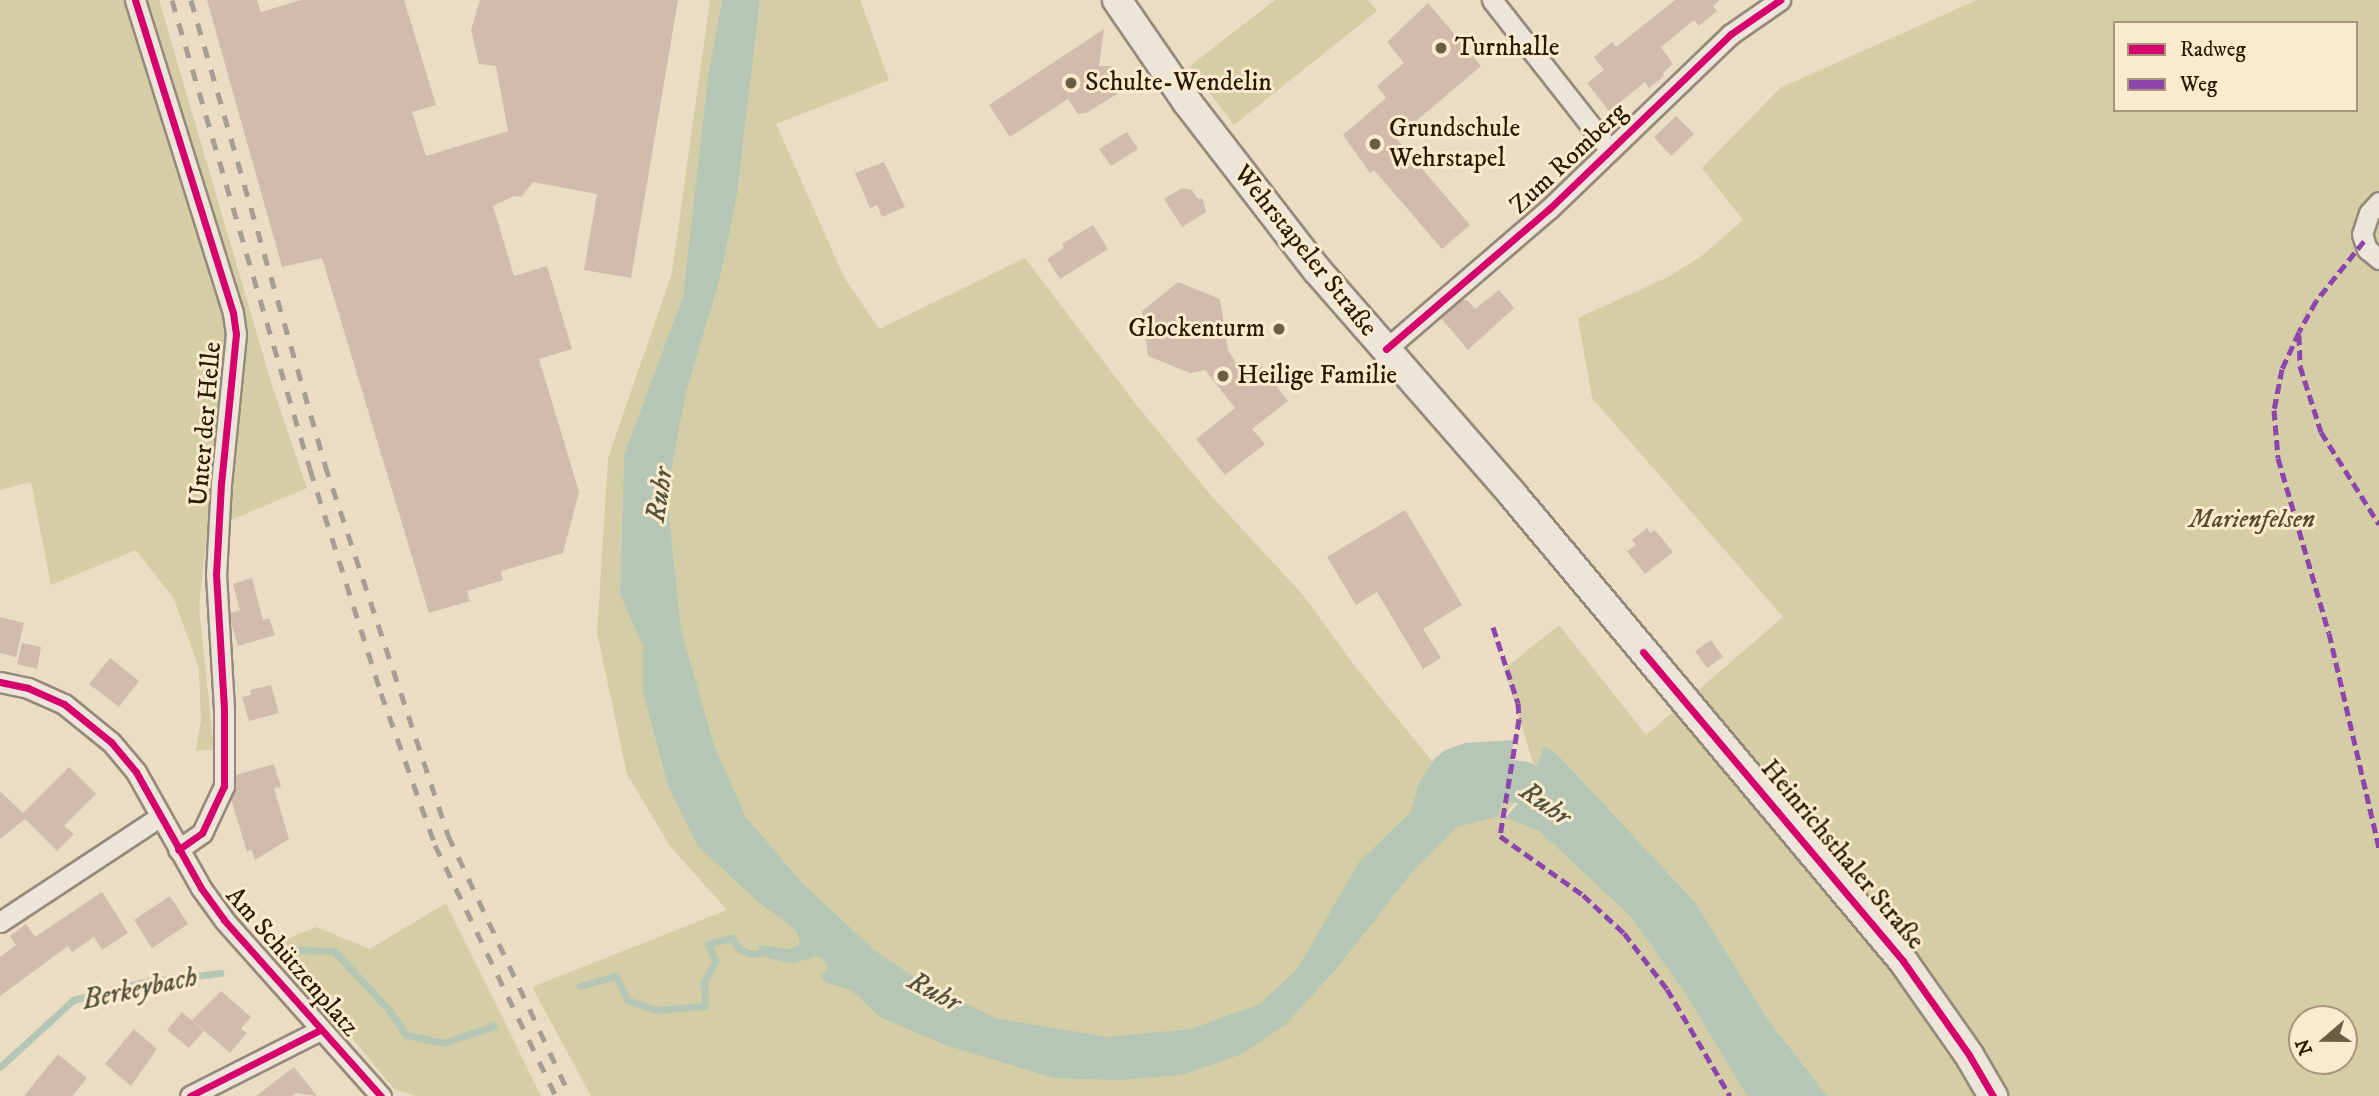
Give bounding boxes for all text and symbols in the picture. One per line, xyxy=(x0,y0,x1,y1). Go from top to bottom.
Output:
legend xyxy=(2113,21,2358,112)
place label: Turnhalle xyxy=(1455,32,1560,64)
text: Radweg xyxy=(2180,37,2246,63)
marker: Turnhalle xyxy=(1433,40,1449,56)
place label: Schulte-Wendelin xyxy=(1085,67,1272,99)
text: Weg xyxy=(2180,72,2217,98)
marker: Schulte-Wendelin xyxy=(1063,75,1079,91)
street label: Zum Romberg xyxy=(1504,97,1634,221)
place label: Grundschule Wehrstapel xyxy=(1389,113,1520,174)
marker: Grundschule Wehrstapel xyxy=(1367,136,1383,152)
street label: Wehrstapeler Straße xyxy=(1226,159,1384,343)
place label: Glockenturm xyxy=(1128,313,1265,345)
marker: Glockenturm xyxy=(1271,321,1287,337)
street label: Unter der Helle xyxy=(183,341,229,507)
place label: Heilige Familie xyxy=(1237,360,1397,392)
marker: Heilige Familie xyxy=(1215,368,1231,384)
water label: Ruhr xyxy=(639,465,681,525)
park label: Marienfelsen xyxy=(2189,504,2315,536)
street label: Heinrichsthaler Straße xyxy=(1753,754,1931,956)
water label: Ruhr xyxy=(1513,774,1577,834)
street label: Am Schützenplatz xyxy=(219,881,365,1043)
water label: Berkeybach xyxy=(79,960,201,1018)
water label: Ruhr xyxy=(902,964,966,1020)
north arrow xyxy=(2288,1005,2358,1075)
text: N xyxy=(2291,1035,2318,1058)

